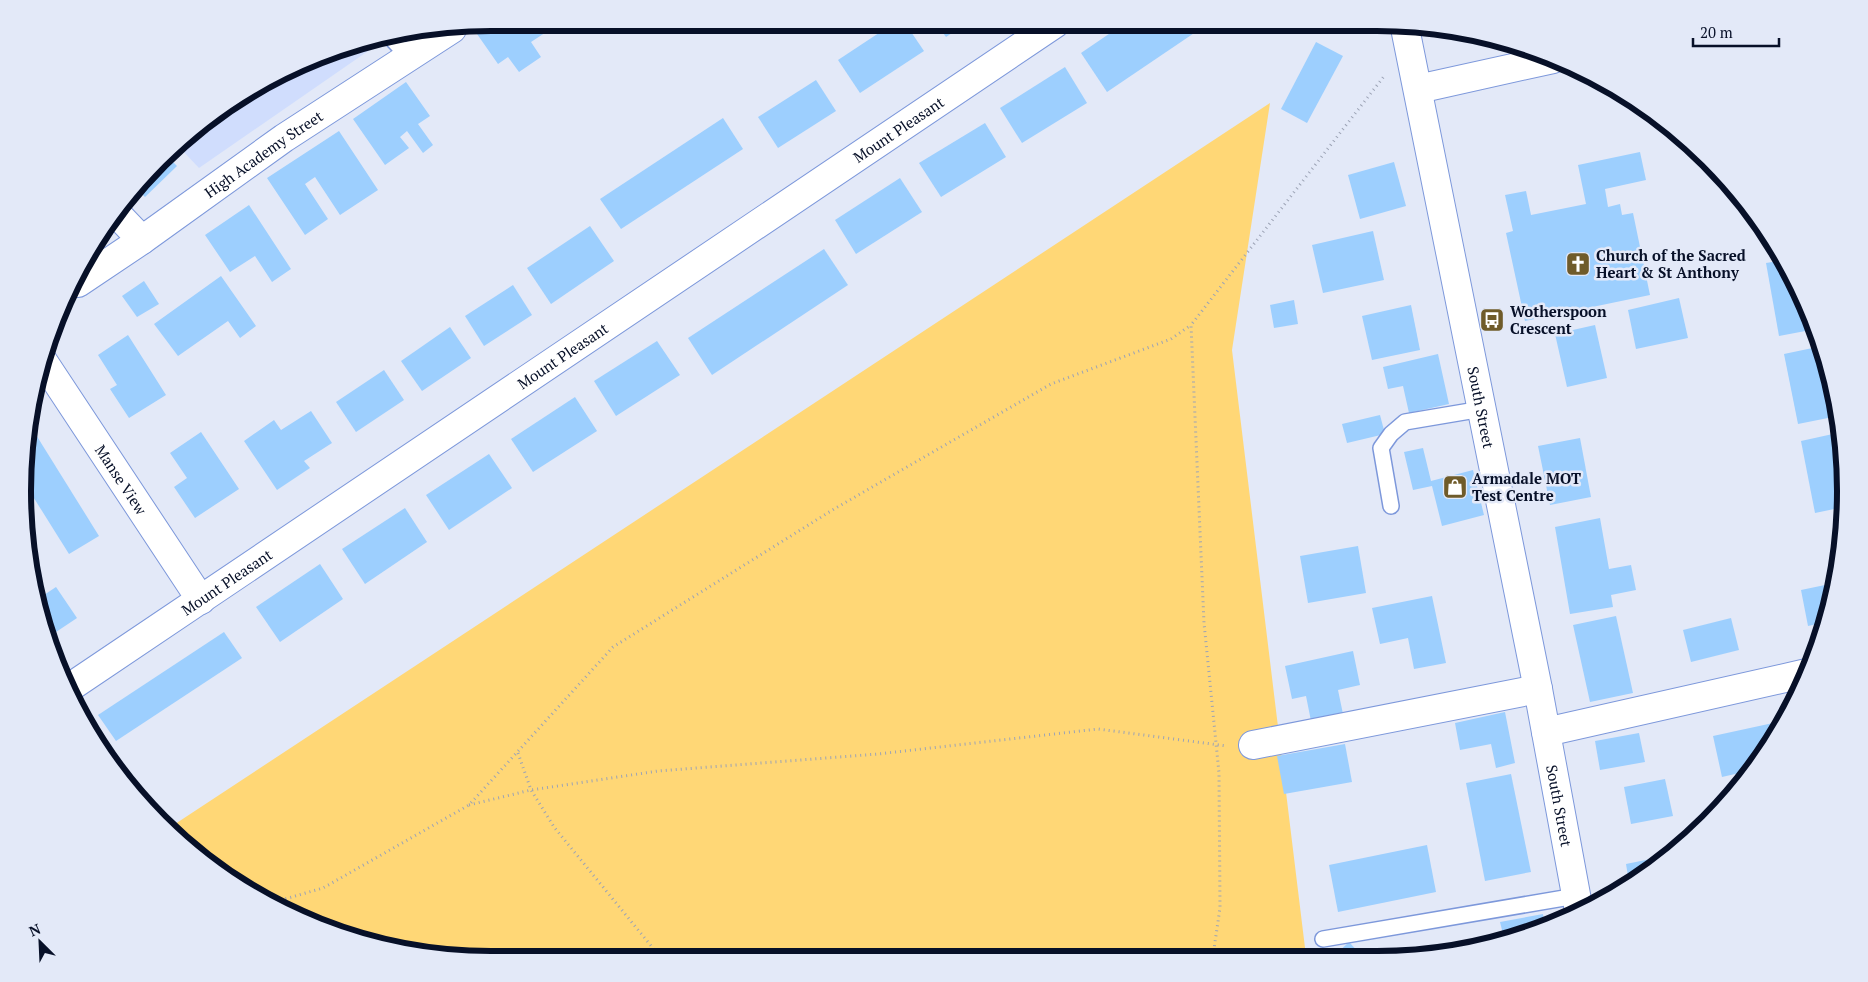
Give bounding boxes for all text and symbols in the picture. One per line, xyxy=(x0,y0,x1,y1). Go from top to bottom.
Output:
scale bar xyxy=(1693,15,1779,47)
text: 20 m xyxy=(1700,22,1733,42)
street label: Mount Pleasant xyxy=(849,91,948,167)
street label: High Academy Street xyxy=(200,105,327,202)
place label: Church of the Sacred Heart & St Anthony xyxy=(1596,245,1746,282)
church icon: Church of the Sacred Heart & St Anthony xyxy=(1565,251,1591,277)
place label: Wotherspoon Crescent xyxy=(1510,301,1607,338)
bus stop icon: Wotherspoon Crescent xyxy=(1479,307,1505,333)
street label: Mount Pleasant xyxy=(513,318,612,393)
street label: South Street xyxy=(1463,365,1499,450)
street label: Manse View xyxy=(91,441,152,519)
place label: Armadale MOT Test Centre xyxy=(1472,468,1581,505)
shop icon: Armadale MOT Test Centre xyxy=(1442,474,1468,500)
street label: Mount Pleasant xyxy=(177,544,276,620)
street label: South Street xyxy=(1542,763,1577,849)
north arrow xyxy=(15,917,65,967)
text: N xyxy=(26,919,44,941)

